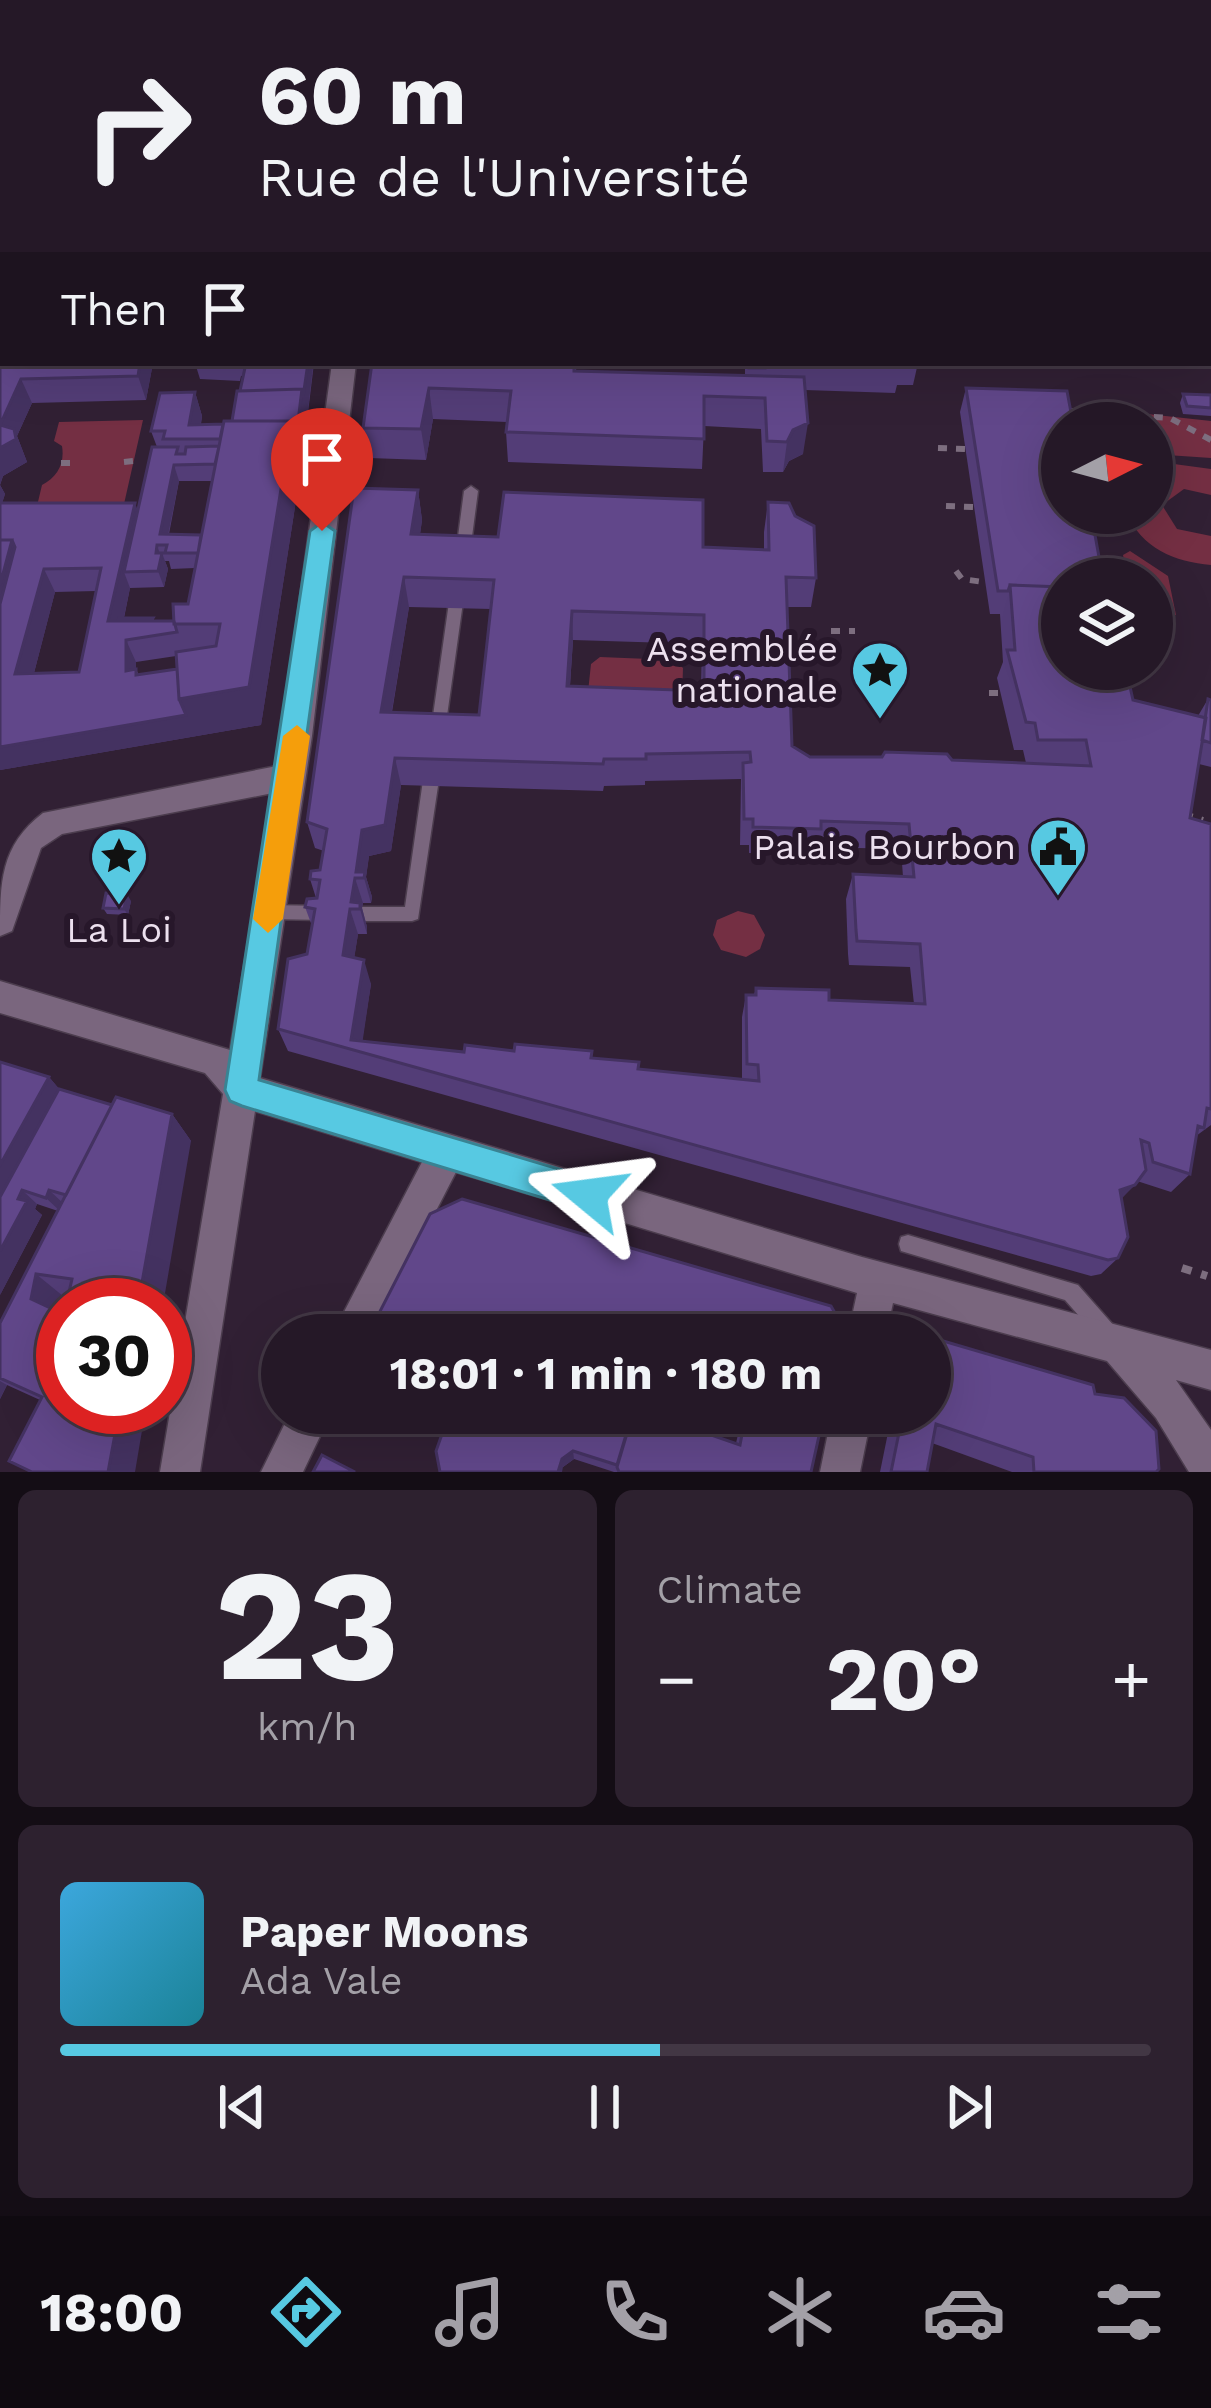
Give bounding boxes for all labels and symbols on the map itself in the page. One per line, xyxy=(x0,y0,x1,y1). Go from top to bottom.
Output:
north arrow xyxy=(1041,402,1173,534)
pin xyxy=(271,408,373,531)
place label: Assemblée nationale xyxy=(646,628,838,711)
place icon: Assemblée nationale xyxy=(849,639,911,721)
public building icon: Palais Bourbon xyxy=(1027,816,1089,898)
place icon: La Loi xyxy=(88,825,150,907)
place label: Palais Bourbon xyxy=(753,826,1016,868)
place label: La Loi xyxy=(66,909,172,951)
position arrow xyxy=(526,1132,652,1258)
speed limit sign: 30 xyxy=(36,1278,192,1434)

